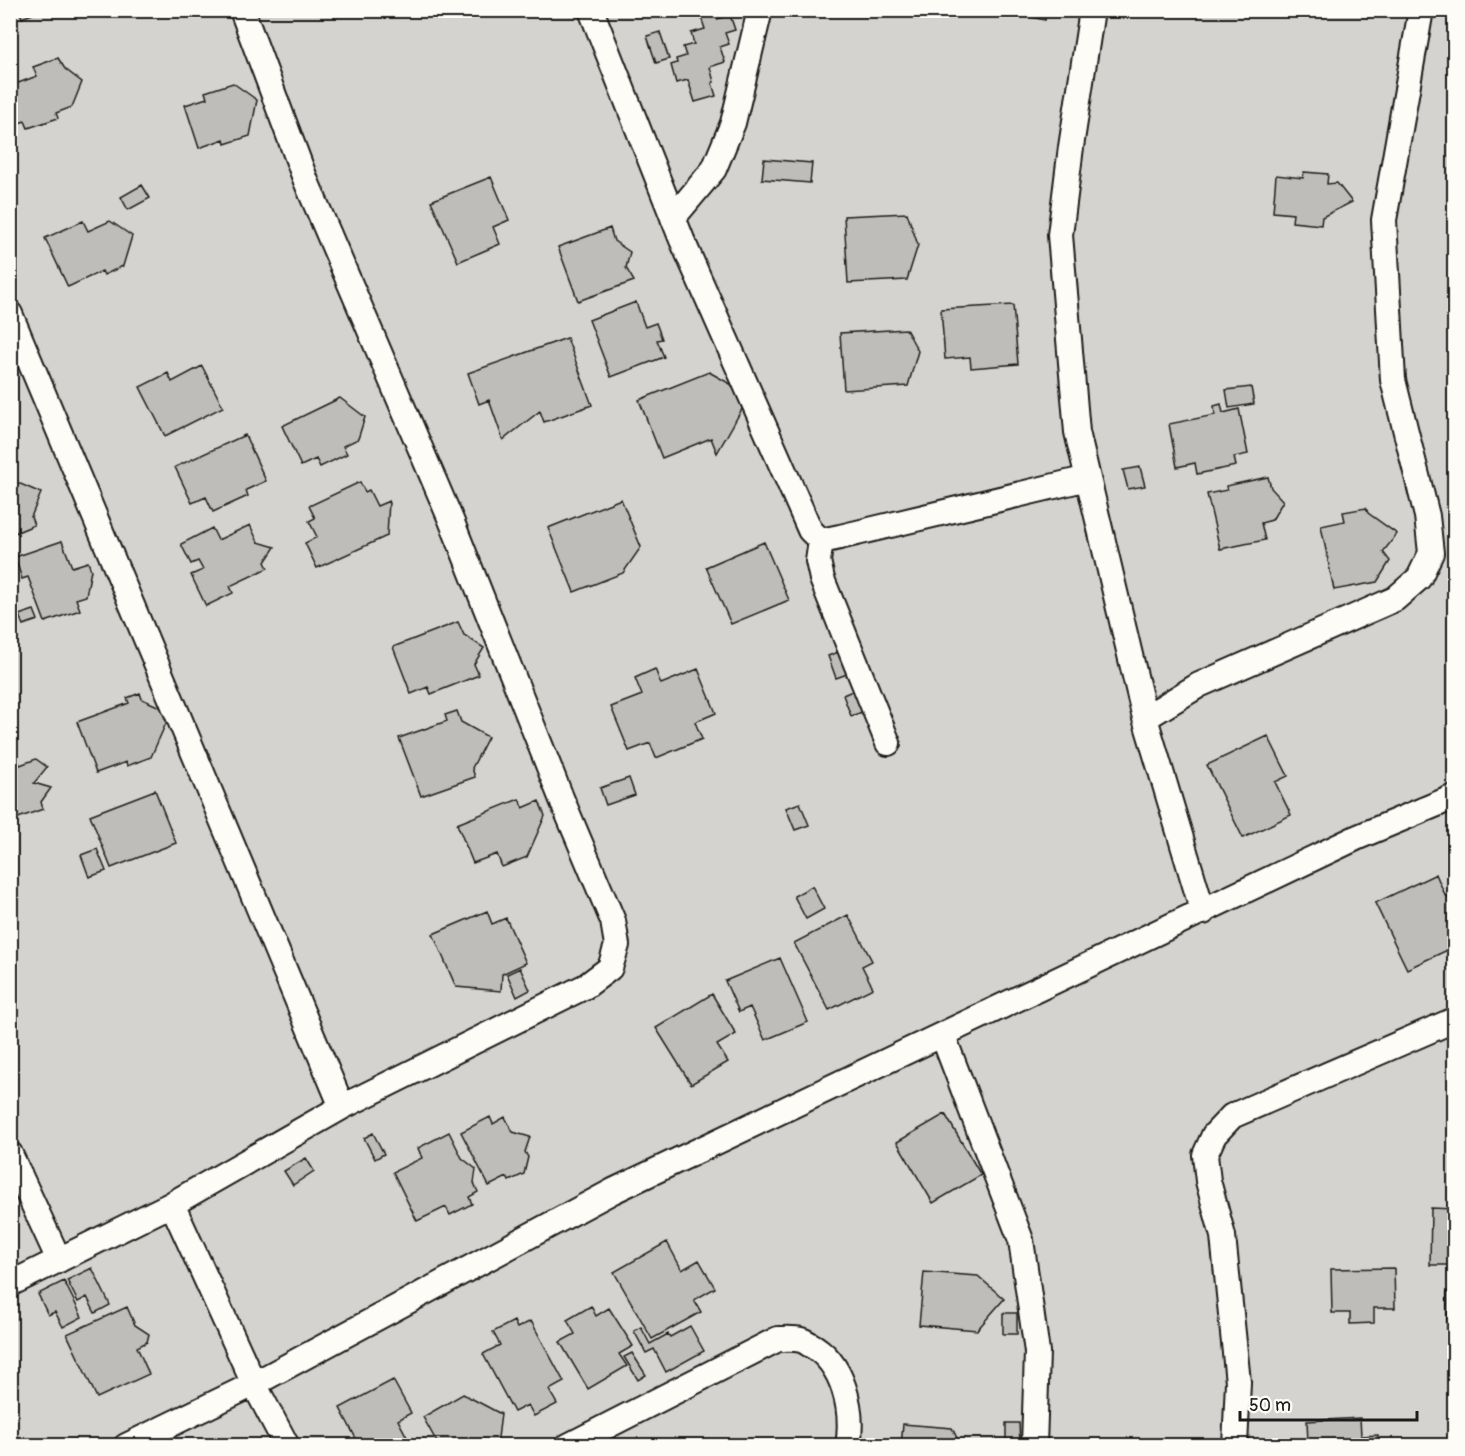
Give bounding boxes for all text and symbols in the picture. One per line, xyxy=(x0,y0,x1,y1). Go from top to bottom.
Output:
scale bar xyxy=(1240,1384,1417,1422)
text: 50 m xyxy=(1249,1394,1291,1417)

